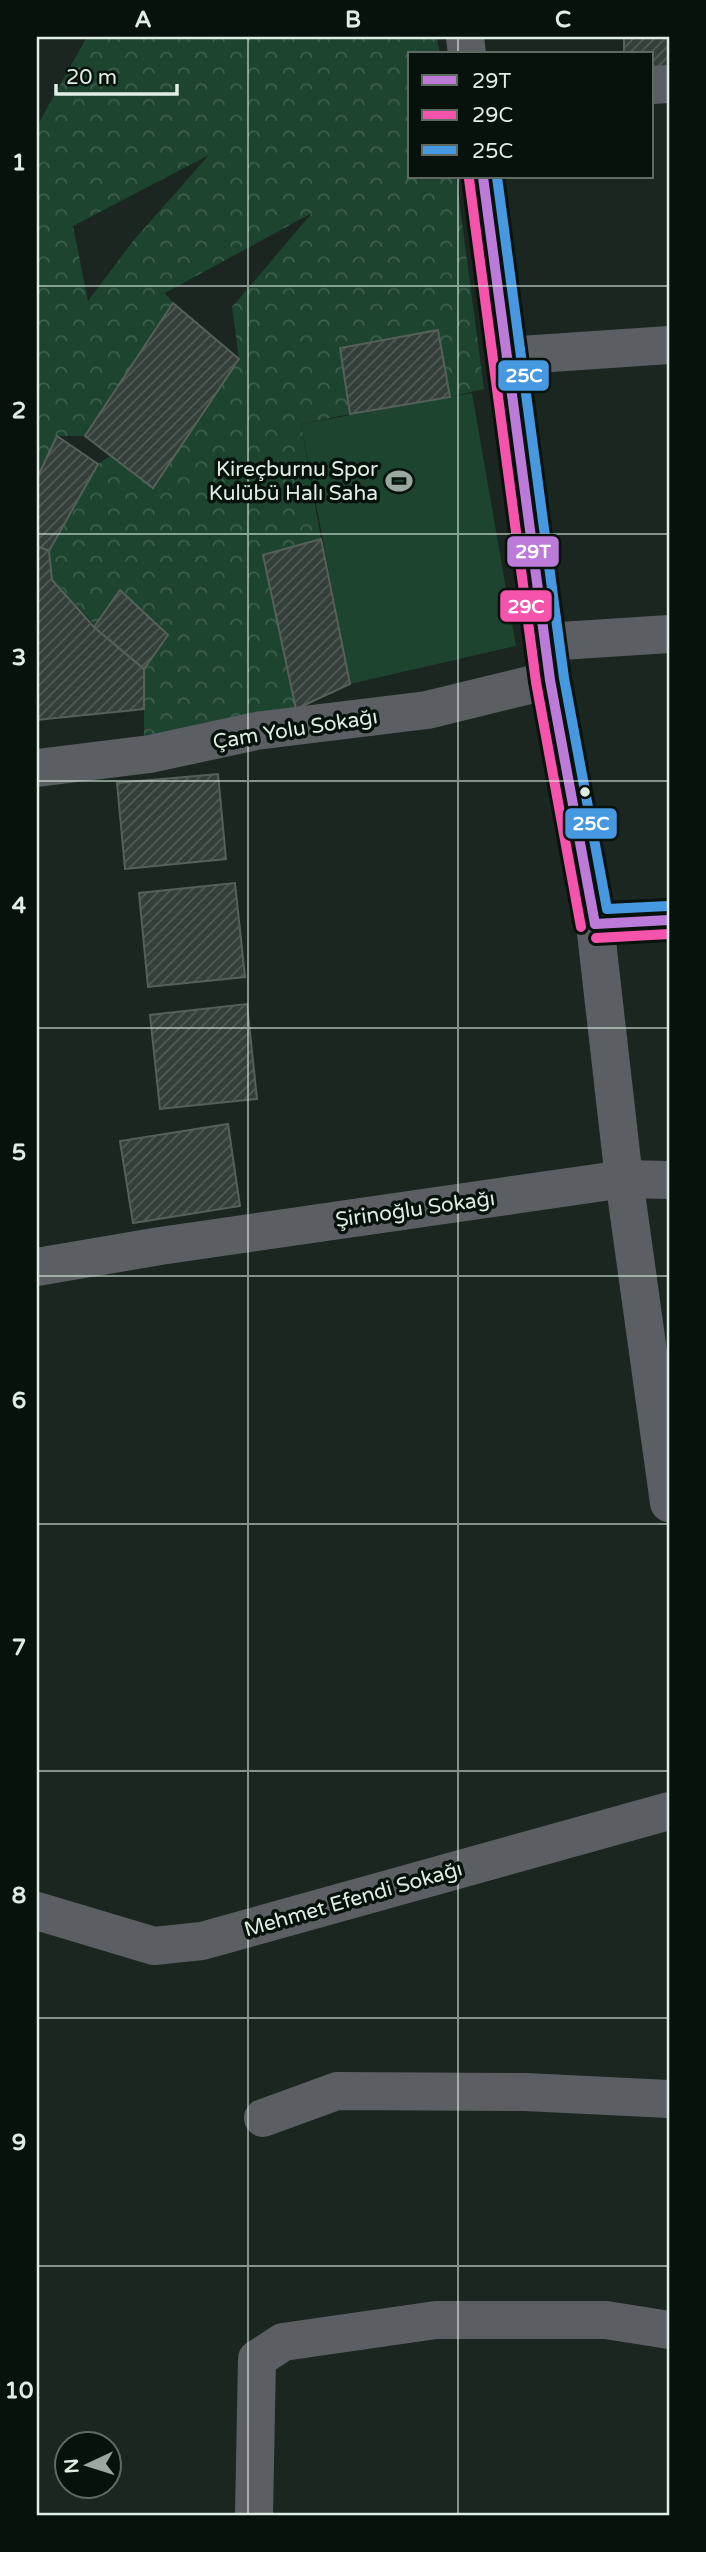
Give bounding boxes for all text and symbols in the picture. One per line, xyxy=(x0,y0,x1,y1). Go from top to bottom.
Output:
text: A xyxy=(134,6,152,34)
text: B xyxy=(345,6,361,34)
text: C xyxy=(555,6,571,34)
scale bar xyxy=(56,52,177,96)
legend xyxy=(408,52,654,178)
text: 20 m xyxy=(66,65,117,90)
text: 29T xyxy=(472,69,511,94)
text: 29C xyxy=(472,103,513,128)
text: 25C xyxy=(472,139,513,164)
text: 1 xyxy=(12,149,26,177)
line badge: 25C xyxy=(497,359,550,392)
text: 25C xyxy=(505,365,543,387)
text: 2 xyxy=(12,397,26,425)
place label: Kireçburnu Spor Kulübü Halı Saha xyxy=(209,457,378,506)
sports icon: Kireçburnu Spor Kulübü Halı Saha xyxy=(384,466,414,496)
line badge: 29T xyxy=(506,535,560,568)
text: 29T xyxy=(515,541,551,563)
line badge: 29C xyxy=(499,589,553,623)
text: 29C xyxy=(507,596,545,618)
text: 3 xyxy=(12,644,26,672)
street label: Çam Yolu Sokağı xyxy=(211,704,379,755)
unlabelled marker xyxy=(578,785,592,799)
line badge: 25C xyxy=(564,807,618,840)
text: 25C xyxy=(572,813,610,835)
text: 4 xyxy=(12,892,27,920)
text: 5 xyxy=(12,1139,26,1167)
street label: Şirinoğlu Sokağı xyxy=(334,1186,496,1233)
text: 6 xyxy=(12,1387,26,1415)
text: 7 xyxy=(12,1634,26,1662)
street label: Mehmet Efendi Sokağı xyxy=(241,1856,465,1943)
text: 8 xyxy=(12,1882,26,1910)
text: 9 xyxy=(12,2129,26,2157)
text: 10 xyxy=(5,2377,33,2405)
north arrow xyxy=(52,2430,122,2500)
text: N xyxy=(61,2458,84,2474)

